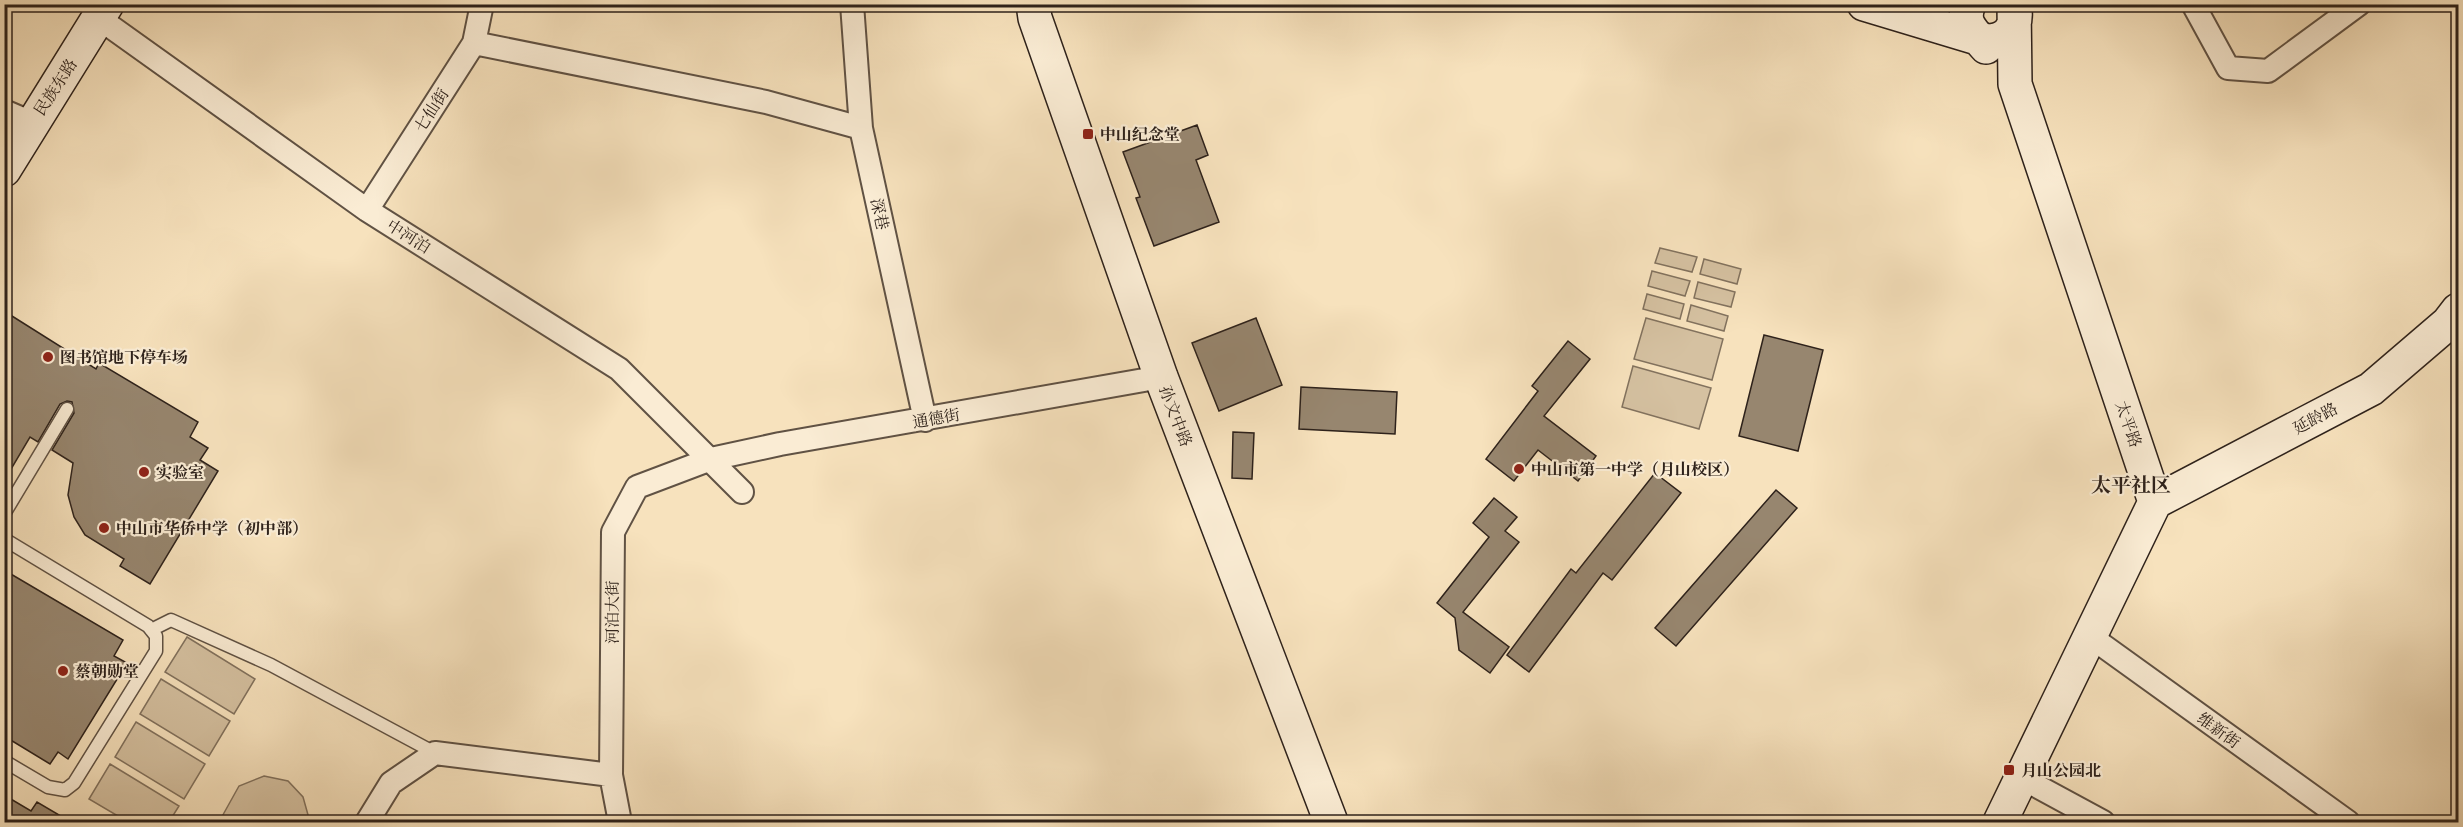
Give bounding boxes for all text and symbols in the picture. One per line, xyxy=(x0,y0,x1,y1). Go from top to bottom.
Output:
street label: 民族东路 xyxy=(29,55,81,119)
street label: 七仙街 xyxy=(410,84,452,136)
place label: 中山纪念堂 xyxy=(1100,124,1180,144)
marker: 中山纪念堂 xyxy=(1081,127,1095,141)
street label: 深巷 xyxy=(867,196,893,232)
street label: 中河泊 xyxy=(383,215,435,257)
place label: 图书馆地下停车场 xyxy=(60,347,188,367)
marker: 图书馆地下停车场 xyxy=(41,350,55,364)
street label: 孙文中路 xyxy=(1155,383,1197,449)
street label: 太平路 xyxy=(2112,398,2146,450)
street label: 延龄路 xyxy=(2289,398,2341,438)
street label: 通德街 xyxy=(911,404,961,432)
place label: 中山市第一中学（月山校区） xyxy=(1531,459,1739,479)
place label: 实验室 xyxy=(156,462,204,482)
marker: 中山市第一中学（月山校区） xyxy=(1512,462,1526,476)
marker: 实验室 xyxy=(137,465,151,479)
district label: 太平社区 xyxy=(2091,473,2171,497)
place label: 中山市华侨中学（初中部） xyxy=(116,518,308,538)
marker: 中山市华侨中学（初中部） xyxy=(97,521,111,535)
street label: 河泊大街 xyxy=(602,580,622,644)
place label: 蔡朝勋堂 xyxy=(75,661,139,681)
marker: 蔡朝勋堂 xyxy=(56,664,70,678)
street label: 维新街 xyxy=(2194,708,2244,752)
place label: 月山公园北 xyxy=(2021,760,2101,780)
marker: 月山公园北 xyxy=(2002,763,2016,777)

